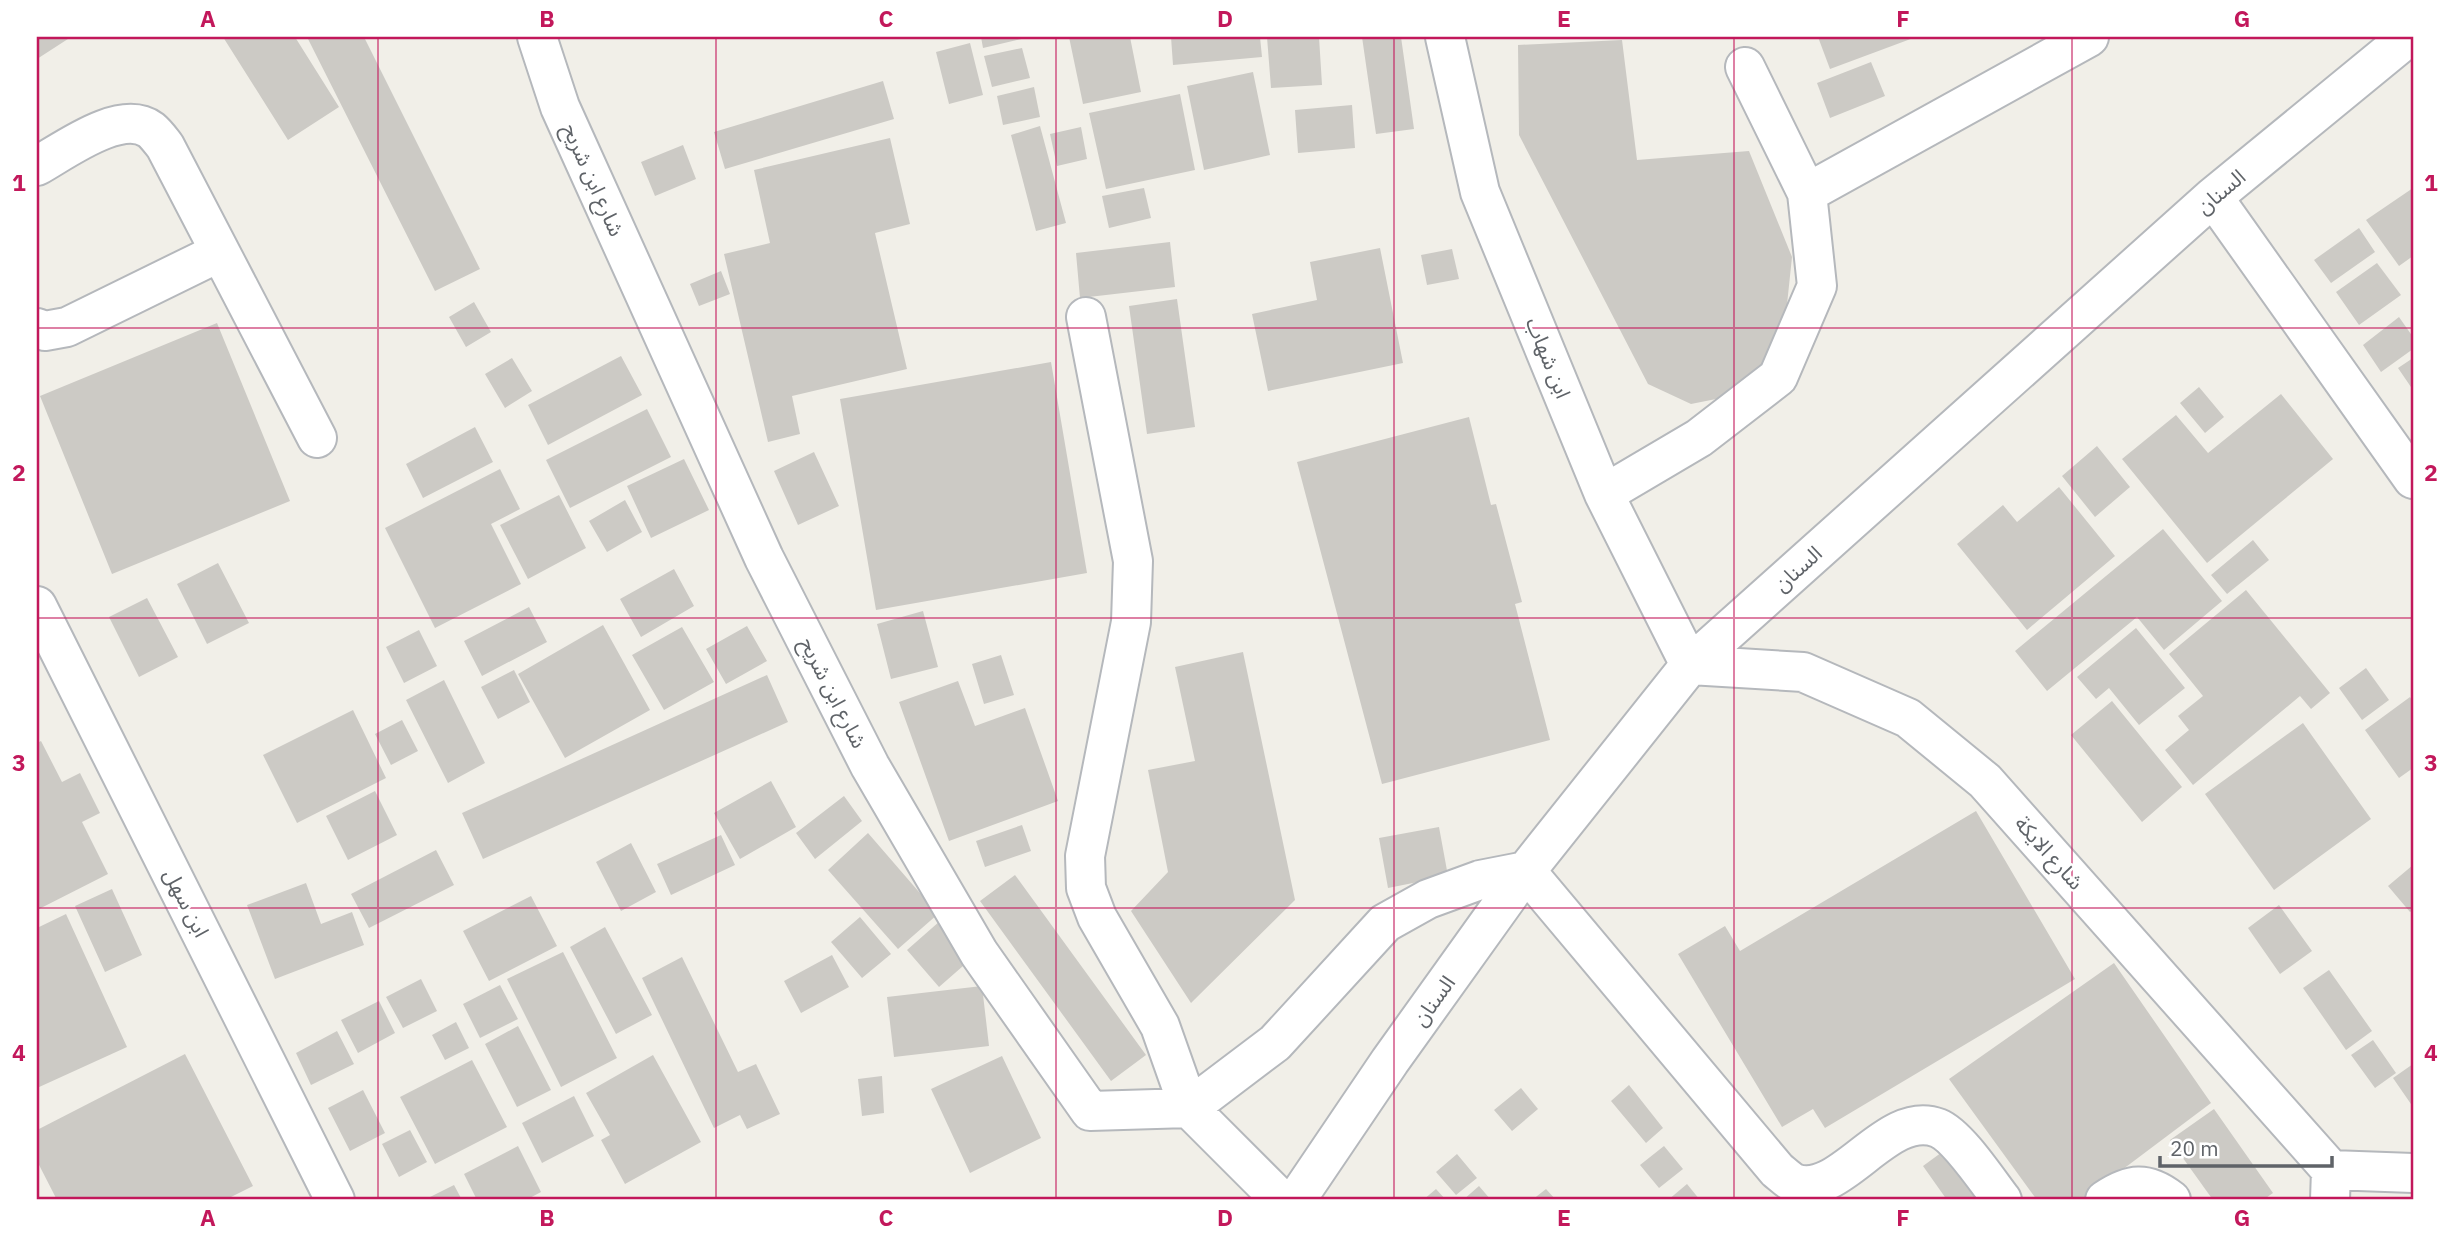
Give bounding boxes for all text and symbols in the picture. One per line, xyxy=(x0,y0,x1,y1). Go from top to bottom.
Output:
text: A xyxy=(200,3,216,33)
text: B xyxy=(539,3,555,33)
text: C xyxy=(879,3,894,33)
text: D xyxy=(1217,3,1233,33)
text: E xyxy=(1557,3,1571,33)
text: F xyxy=(1896,3,1910,33)
text: G xyxy=(2234,3,2250,33)
street label: شارع ابن شريح xyxy=(555,119,631,241)
street label: السنان xyxy=(2190,163,2251,220)
text: 1 xyxy=(12,167,26,197)
text: 1 xyxy=(2424,167,2438,197)
street label: ابن شهاب xyxy=(1520,313,1578,402)
text: 2 xyxy=(12,457,26,487)
text: 2 xyxy=(2424,457,2438,487)
street label: السنان xyxy=(1767,539,1828,597)
street label: شارع ابن شريح xyxy=(792,632,874,754)
text: 3 xyxy=(12,747,26,777)
text: 3 xyxy=(2424,747,2438,777)
street label: شارع الايكة xyxy=(2008,809,2090,897)
street label: ابن سهل xyxy=(158,864,216,942)
street label: السنان xyxy=(1405,970,1461,1031)
text: 4 xyxy=(12,1037,26,1067)
text: 4 xyxy=(2424,1037,2438,1067)
scale bar xyxy=(2160,1125,2331,1169)
text: 20 m xyxy=(2170,1134,2219,1162)
text: A xyxy=(200,1202,216,1232)
text: B xyxy=(539,1202,555,1232)
text: C xyxy=(879,1202,894,1232)
text: D xyxy=(1217,1202,1233,1232)
text: E xyxy=(1557,1202,1571,1232)
text: F xyxy=(1896,1202,1910,1232)
text: G xyxy=(2234,1202,2250,1232)

